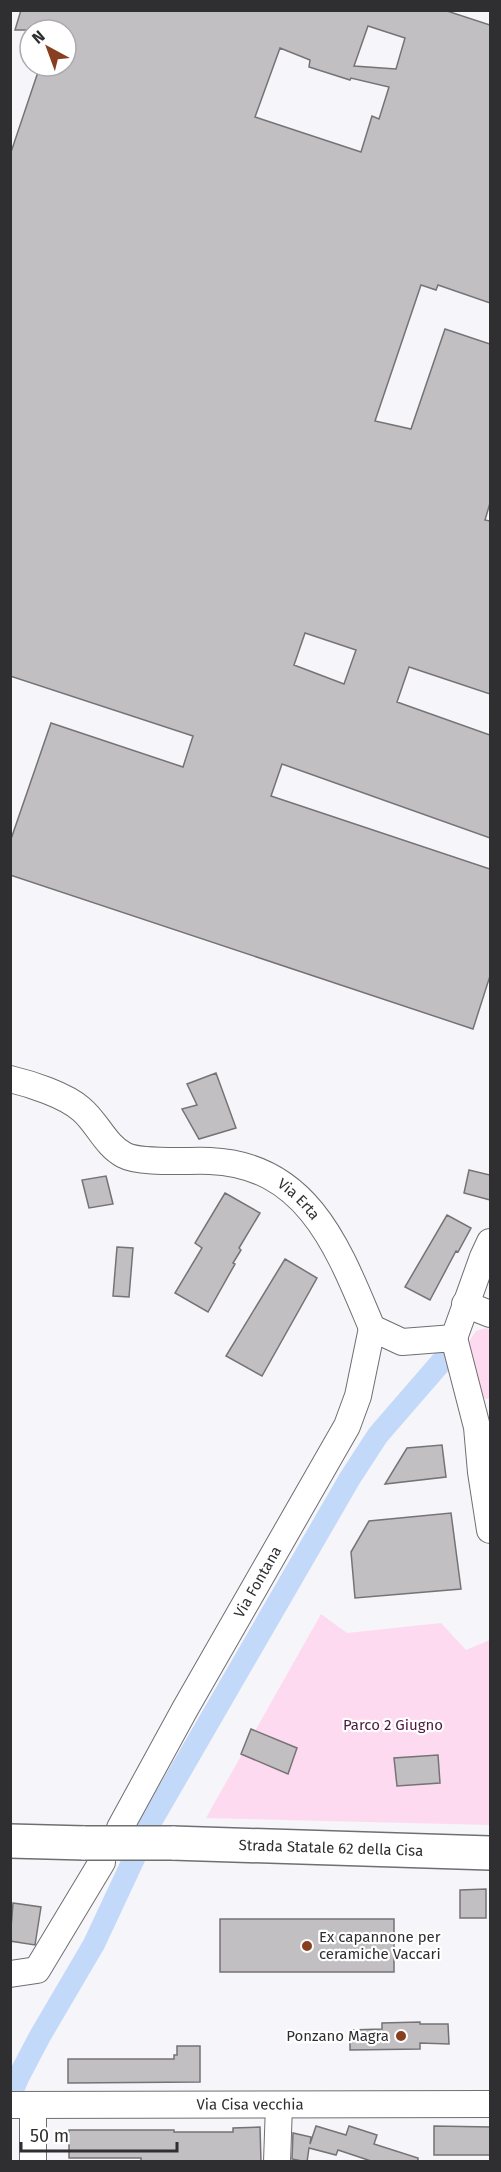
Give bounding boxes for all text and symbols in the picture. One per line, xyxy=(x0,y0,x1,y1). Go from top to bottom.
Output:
north arrow xyxy=(18,18,78,78)
text: N xyxy=(28,26,49,48)
street label: Via Erta xyxy=(274,1175,324,1223)
street label: Via Fontana xyxy=(230,1543,285,1621)
park label: Parco 2 Giugno xyxy=(343,1716,443,1734)
street label: Strada Statale 62 della Cisa xyxy=(238,1836,423,1860)
place label: Ex capannone per ceramiche Vaccari xyxy=(319,1928,441,1963)
marker: Ex capannone per ceramiche Vaccari xyxy=(300,1939,314,1953)
place label: Ponzano Magra xyxy=(286,2027,389,2045)
marker: Ponzano Magra xyxy=(394,2029,408,2043)
street label: Via Cisa vecchia xyxy=(196,2095,304,2114)
scale bar xyxy=(21,2115,177,2153)
text: 50 m xyxy=(30,2125,69,2147)

